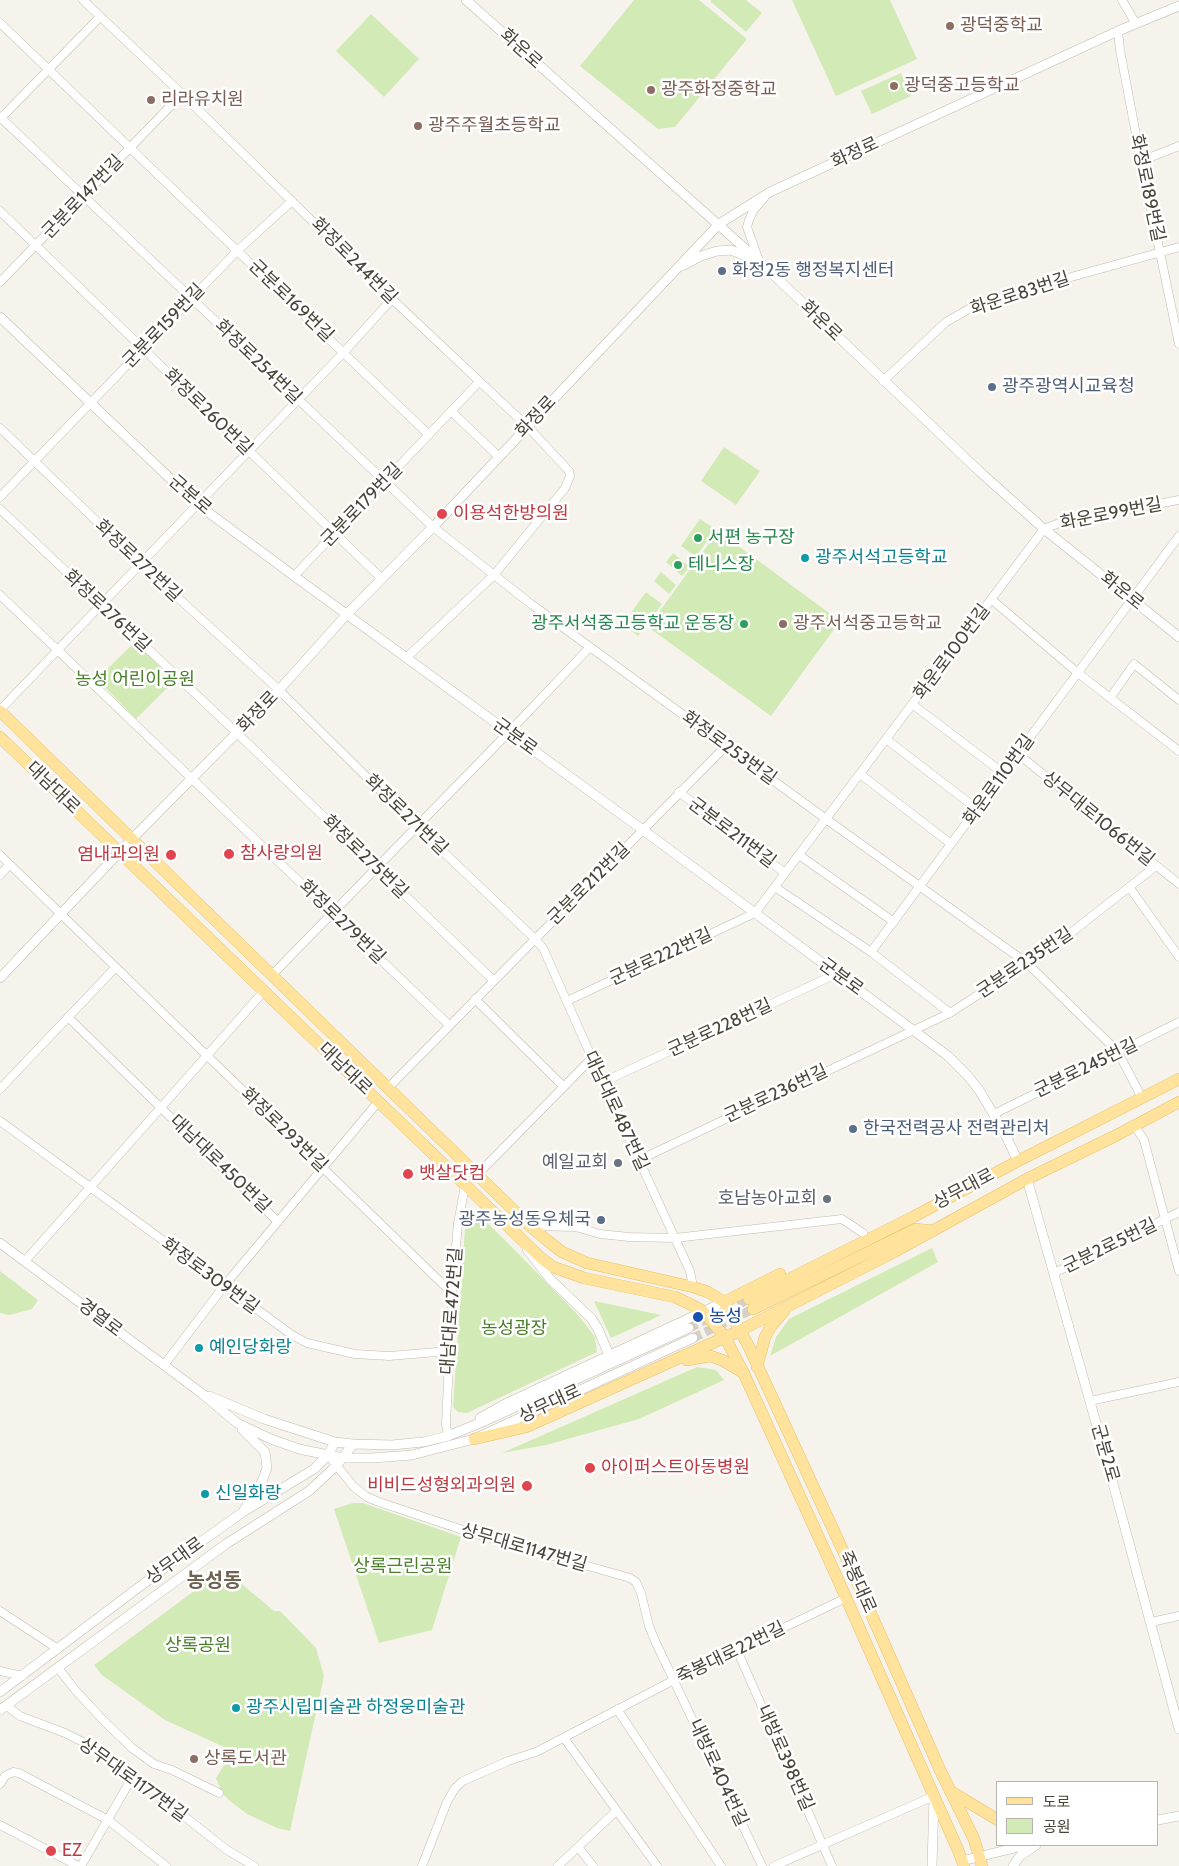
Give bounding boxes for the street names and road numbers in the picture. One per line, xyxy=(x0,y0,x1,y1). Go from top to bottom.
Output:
street label: 화운로 xyxy=(495,24,547,74)
street label: 화정로189번길 xyxy=(1125,132,1169,244)
street label: 화정로 xyxy=(828,133,882,173)
street label: 군분로147번길 xyxy=(38,151,128,243)
street label: 화정로244번길 xyxy=(306,213,402,309)
street label: 군분로169번길 xyxy=(244,255,338,347)
street label: 화운로83번길 xyxy=(967,268,1073,320)
street label: 군분로159번길 xyxy=(119,279,209,373)
street label: 화운로 xyxy=(796,296,846,346)
street label: 화정로254번길 xyxy=(210,315,306,409)
street label: 화정로260번길 xyxy=(159,364,257,460)
street label: 화정로 xyxy=(511,391,561,443)
street label: 군분로179번길 xyxy=(317,459,407,551)
street label: 군분로 xyxy=(164,471,216,519)
street label: 화운로99번길 xyxy=(1058,494,1164,534)
street label: 화정로272번길 xyxy=(90,515,186,607)
street label: 화정로276번길 xyxy=(59,565,155,657)
street label: 화운로 xyxy=(1096,567,1148,615)
street label: 화운로100번길 xyxy=(909,600,995,704)
street label: 화정로 xyxy=(233,687,283,737)
street label: 화정로253번길 xyxy=(677,706,781,790)
street label: 군분로 xyxy=(489,714,541,760)
street label: 화운로110번길 xyxy=(959,730,1039,830)
street label: 대남대로 xyxy=(22,757,84,819)
street label: 상무대로1066번길 xyxy=(1037,767,1159,871)
street label: 화정로271번길 xyxy=(360,770,452,860)
street label: 군분로211번길 xyxy=(684,793,780,873)
street label: 화정로275번길 xyxy=(318,811,412,903)
street label: 군분로212번길 xyxy=(543,838,635,930)
street label: 화정로279번길 xyxy=(294,876,390,968)
street label: 군분로235번길 xyxy=(973,923,1077,1003)
street label: 군분로222번길 xyxy=(606,924,716,990)
street label: 군분로 xyxy=(815,954,867,1000)
street label: 군분로228번길 xyxy=(664,994,776,1062)
street label: 군분로245번길 xyxy=(1031,1034,1141,1102)
street label: 대남대로 xyxy=(314,1038,376,1100)
street label: 대남대로487번길 xyxy=(579,1048,653,1174)
street label: 군분로236번길 xyxy=(721,1061,831,1127)
street label: 화정로293번길 xyxy=(236,1083,332,1177)
street label: 대남대로450번길 xyxy=(165,1110,275,1218)
street label: 상무대로 xyxy=(930,1164,998,1214)
street label: 군분2로5번길 xyxy=(1059,1214,1161,1278)
street label: 화정로309번길 xyxy=(157,1233,263,1319)
street label: 대남대로472번길 xyxy=(437,1246,467,1376)
street label: 경열로 xyxy=(74,1294,126,1342)
street label: 상무대로 xyxy=(515,1380,585,1428)
street label: 군분2로 xyxy=(1086,1422,1124,1484)
street label: 상무대로1147번길 xyxy=(458,1520,590,1576)
street label: 상무대로 xyxy=(142,1533,208,1589)
street label: 죽봉대로 xyxy=(834,1547,880,1617)
street label: 죽봉대로22번길 xyxy=(673,1617,789,1689)
street label: 내방로398번길 xyxy=(752,1702,818,1814)
street label: 내방로404번길 xyxy=(684,1716,752,1830)
street label: 상무대로1177번길 xyxy=(74,1733,192,1827)

